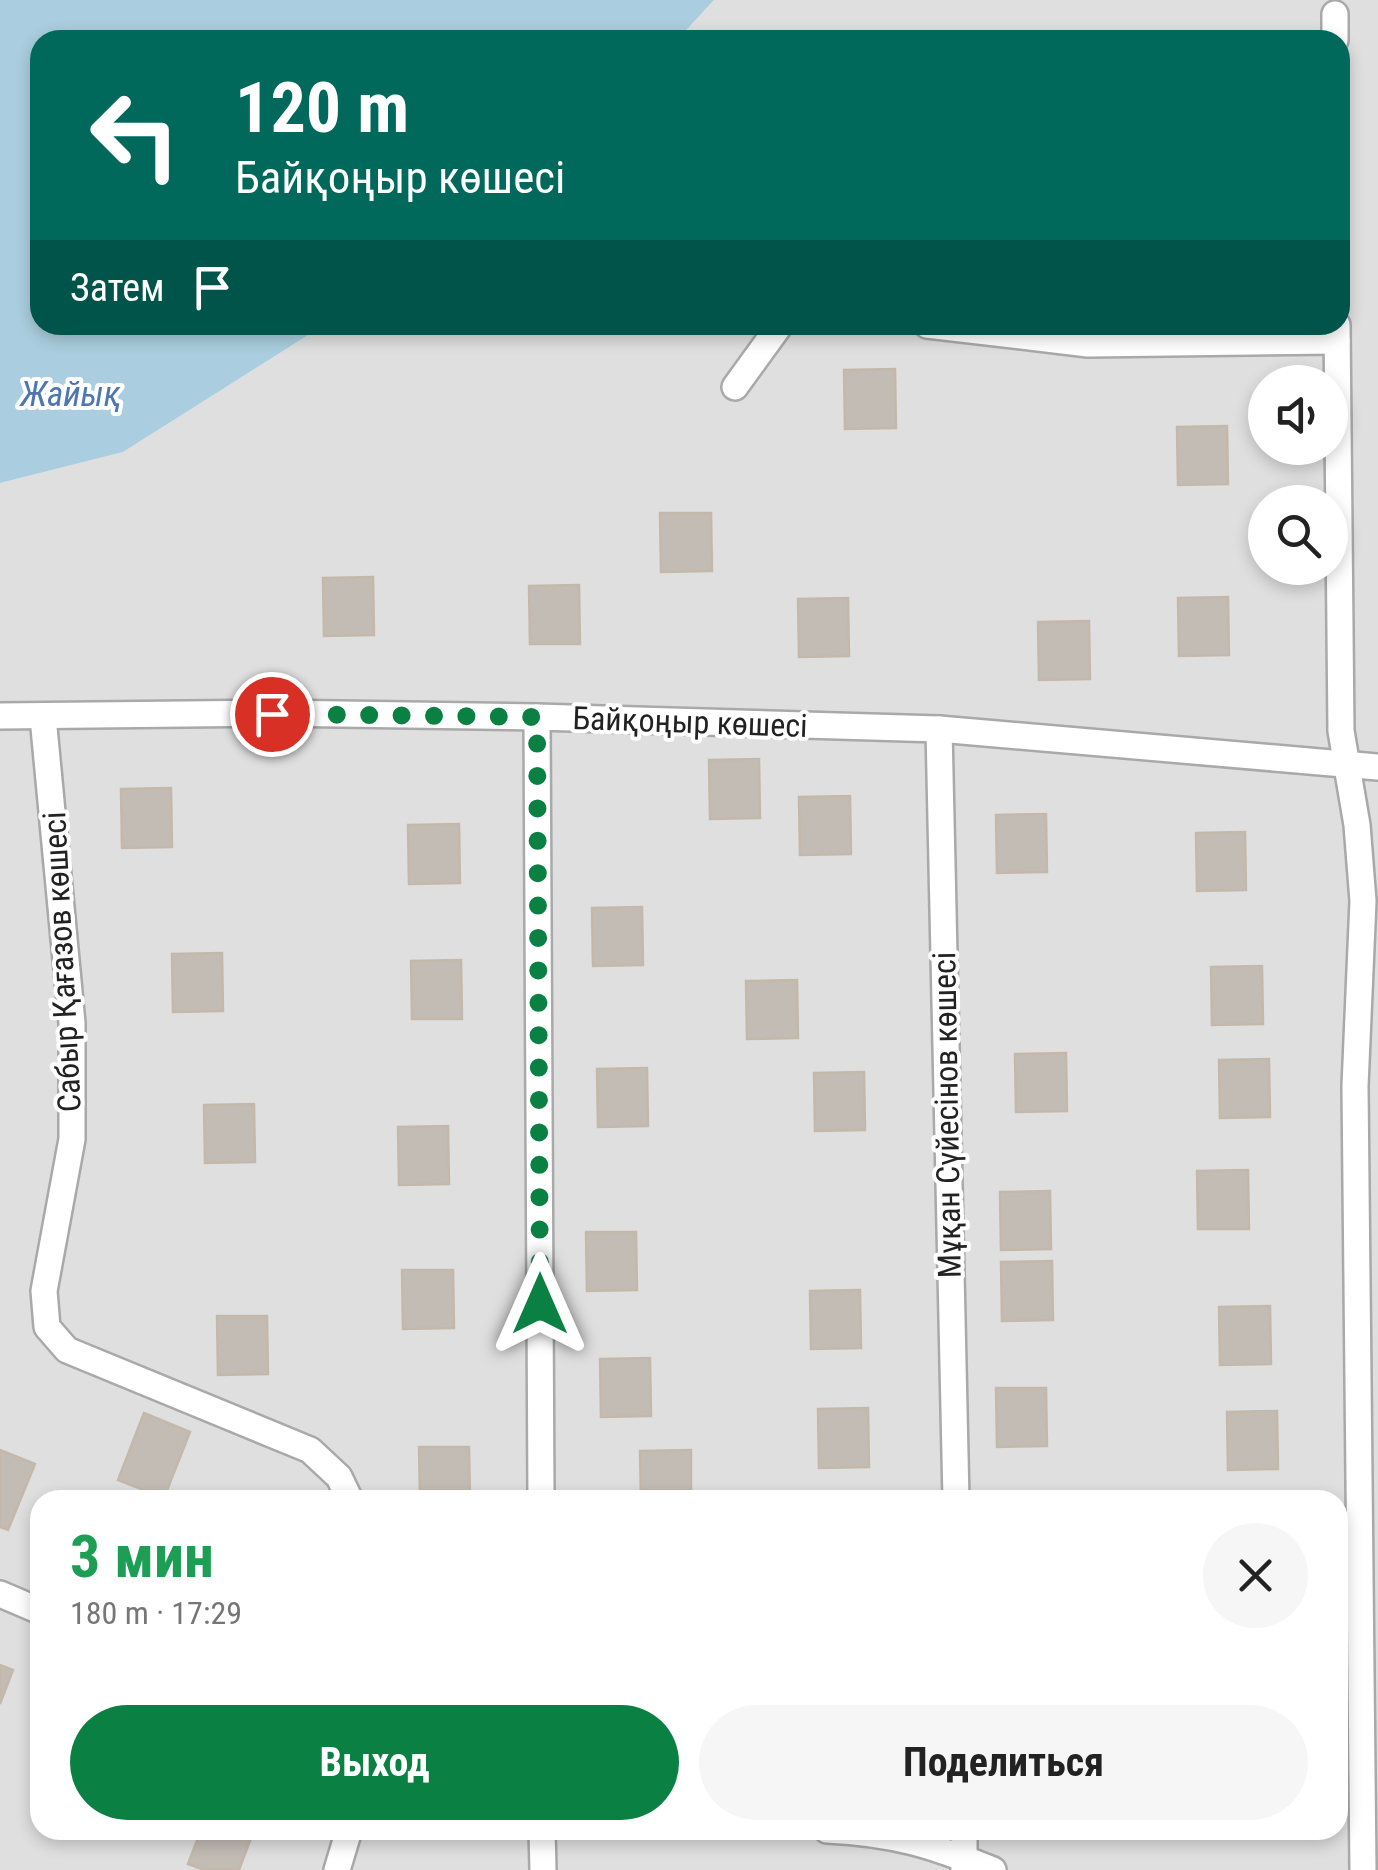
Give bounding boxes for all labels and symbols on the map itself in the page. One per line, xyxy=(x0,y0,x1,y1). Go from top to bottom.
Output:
water label: Жайық xyxy=(18,374,122,415)
pin xyxy=(230,672,315,757)
street label: Байқоңыр көшесi xyxy=(572,699,808,745)
street label: Сабыр Қағазов көшесі xyxy=(35,811,89,1113)
street label: Мұқан Сүйесінов көшесі xyxy=(925,951,969,1279)
position arrow xyxy=(488,1252,592,1356)

